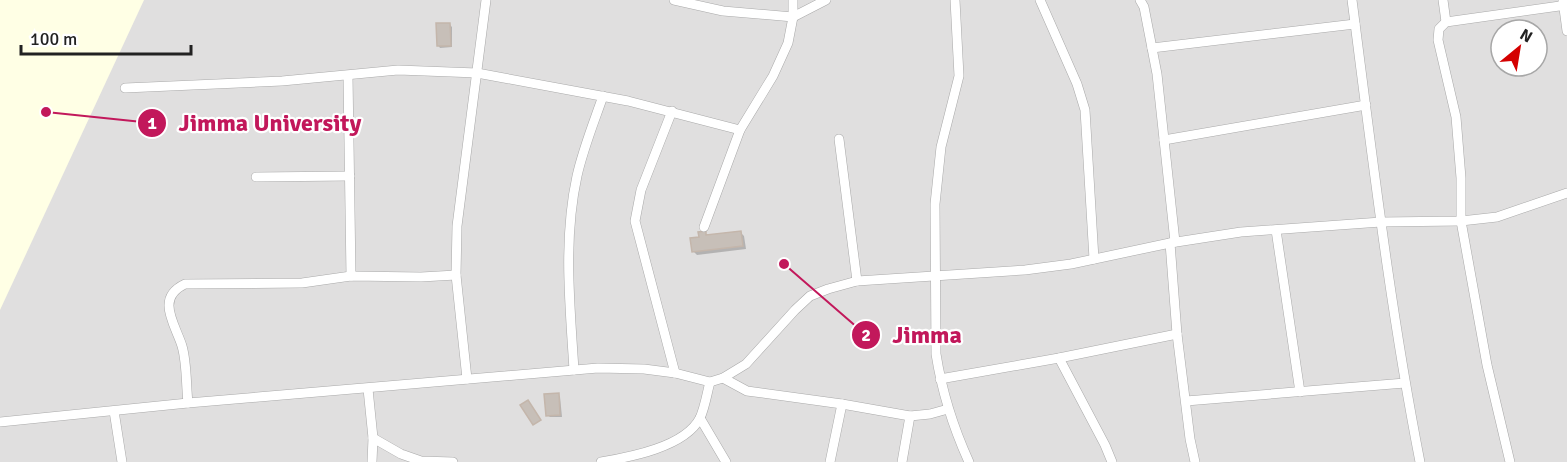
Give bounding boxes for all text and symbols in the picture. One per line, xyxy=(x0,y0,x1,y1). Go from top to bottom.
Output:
scale bar xyxy=(21,18,190,56)
north arrow xyxy=(1489,18,1549,78)
text: N xyxy=(1516,24,1536,47)
text: 100 m xyxy=(30,28,77,50)
callout: Jimma University xyxy=(137,102,374,144)
text: Jimma University xyxy=(179,108,361,138)
text: 1 xyxy=(147,112,157,134)
callout: Jimma xyxy=(851,314,974,356)
text: Jimma xyxy=(892,320,962,350)
text: 2 xyxy=(861,324,871,346)

